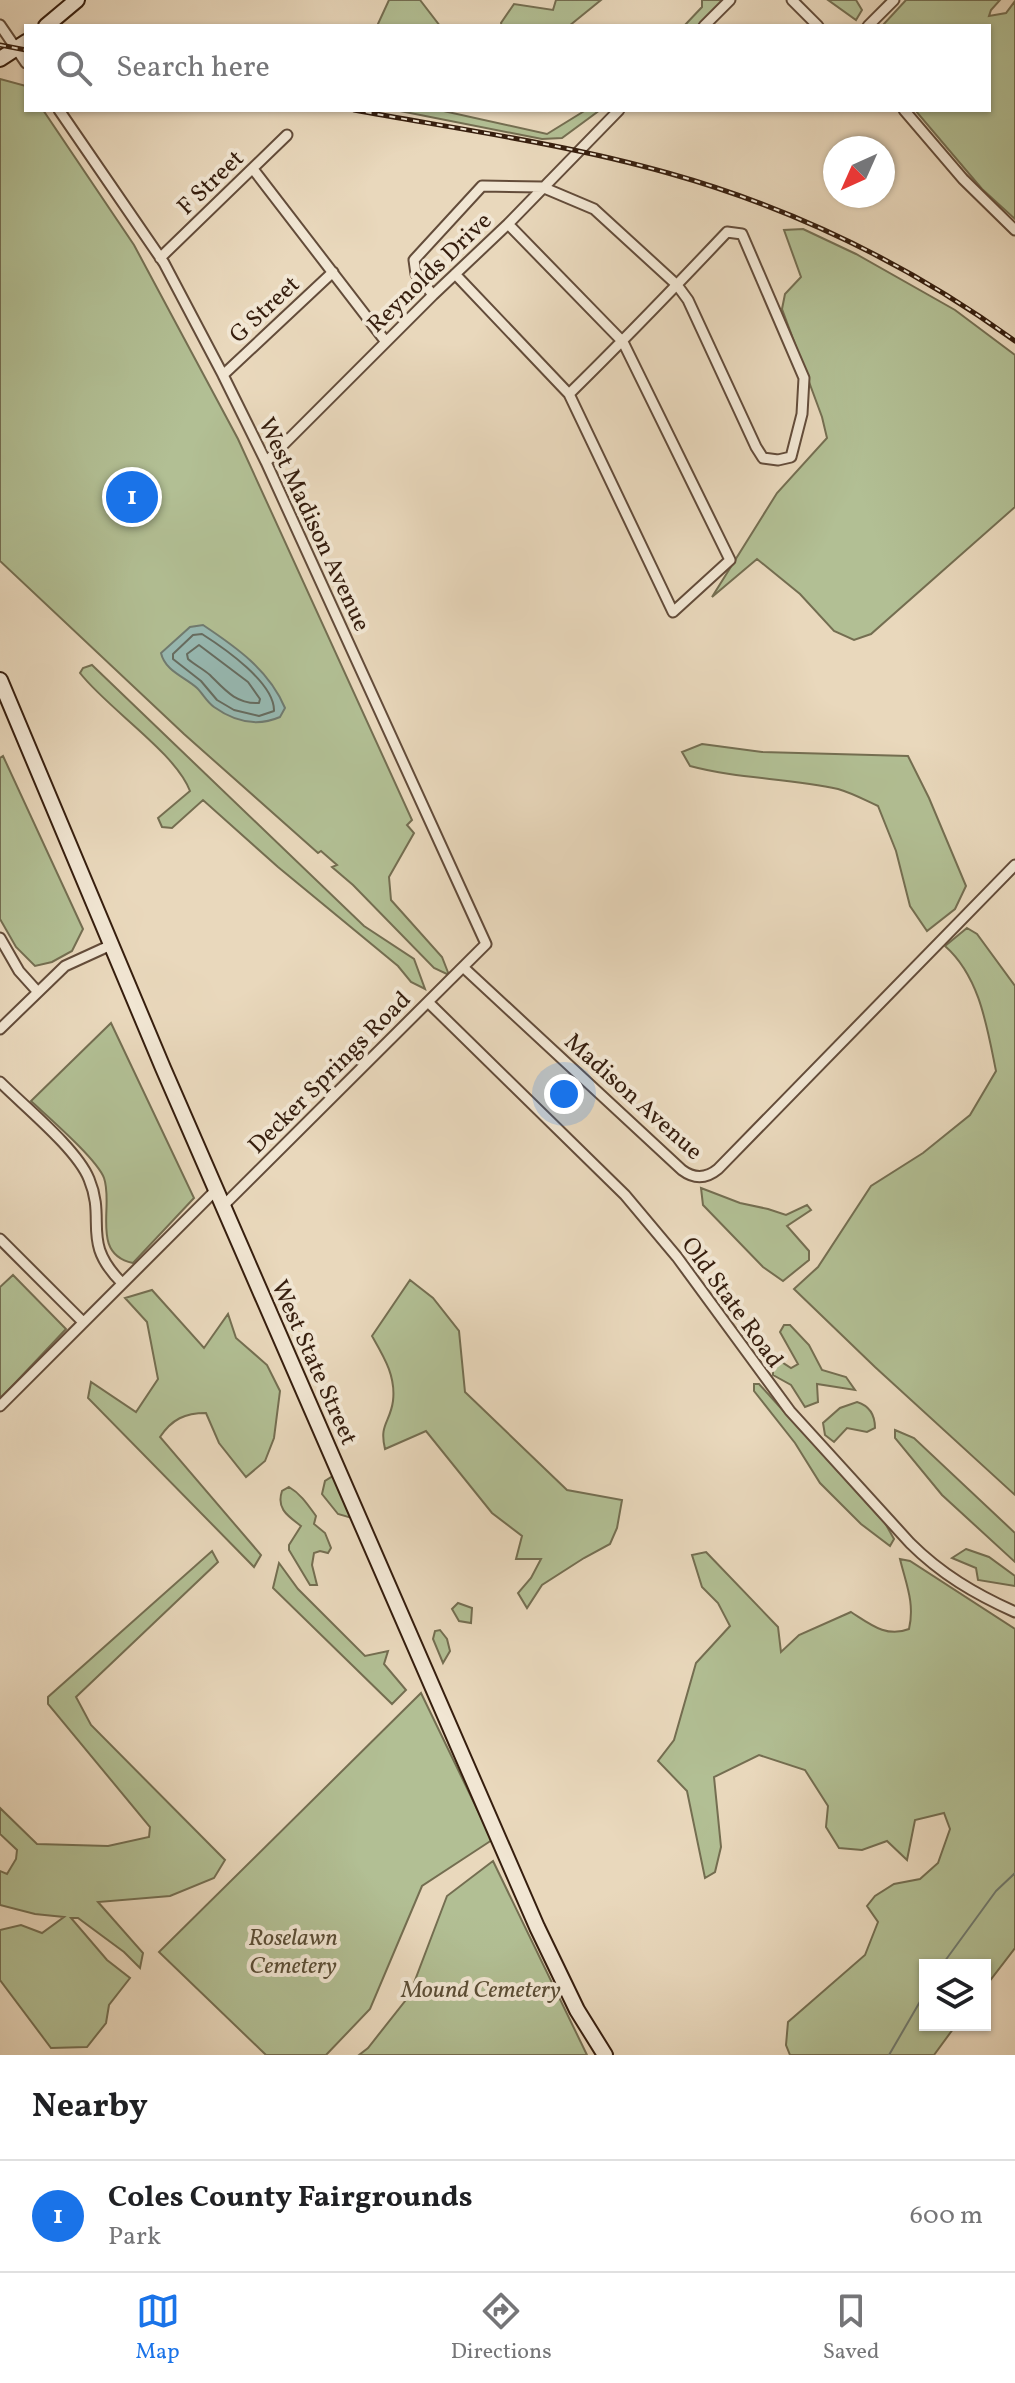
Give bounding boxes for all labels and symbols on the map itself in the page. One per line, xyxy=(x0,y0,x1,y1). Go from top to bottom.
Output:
north arrow xyxy=(823,136,895,208)
street label: F Street xyxy=(170,143,252,224)
street label: Reynolds Drive xyxy=(361,205,500,342)
street label: G Street xyxy=(223,269,308,352)
street label: West Madison Avenue xyxy=(249,412,378,638)
pin: 1 xyxy=(106,467,158,527)
street label: Decker Springs Road xyxy=(241,984,420,1163)
street label: Madison Avenue xyxy=(556,1026,709,1169)
your location xyxy=(544,1074,584,1114)
street label: Old State Road xyxy=(672,1231,791,1376)
street label: West State Street xyxy=(262,1275,365,1451)
park label: Roselawn Cemetery xyxy=(248,1922,338,1984)
park label: Mound Cemetery xyxy=(400,1974,561,2008)

